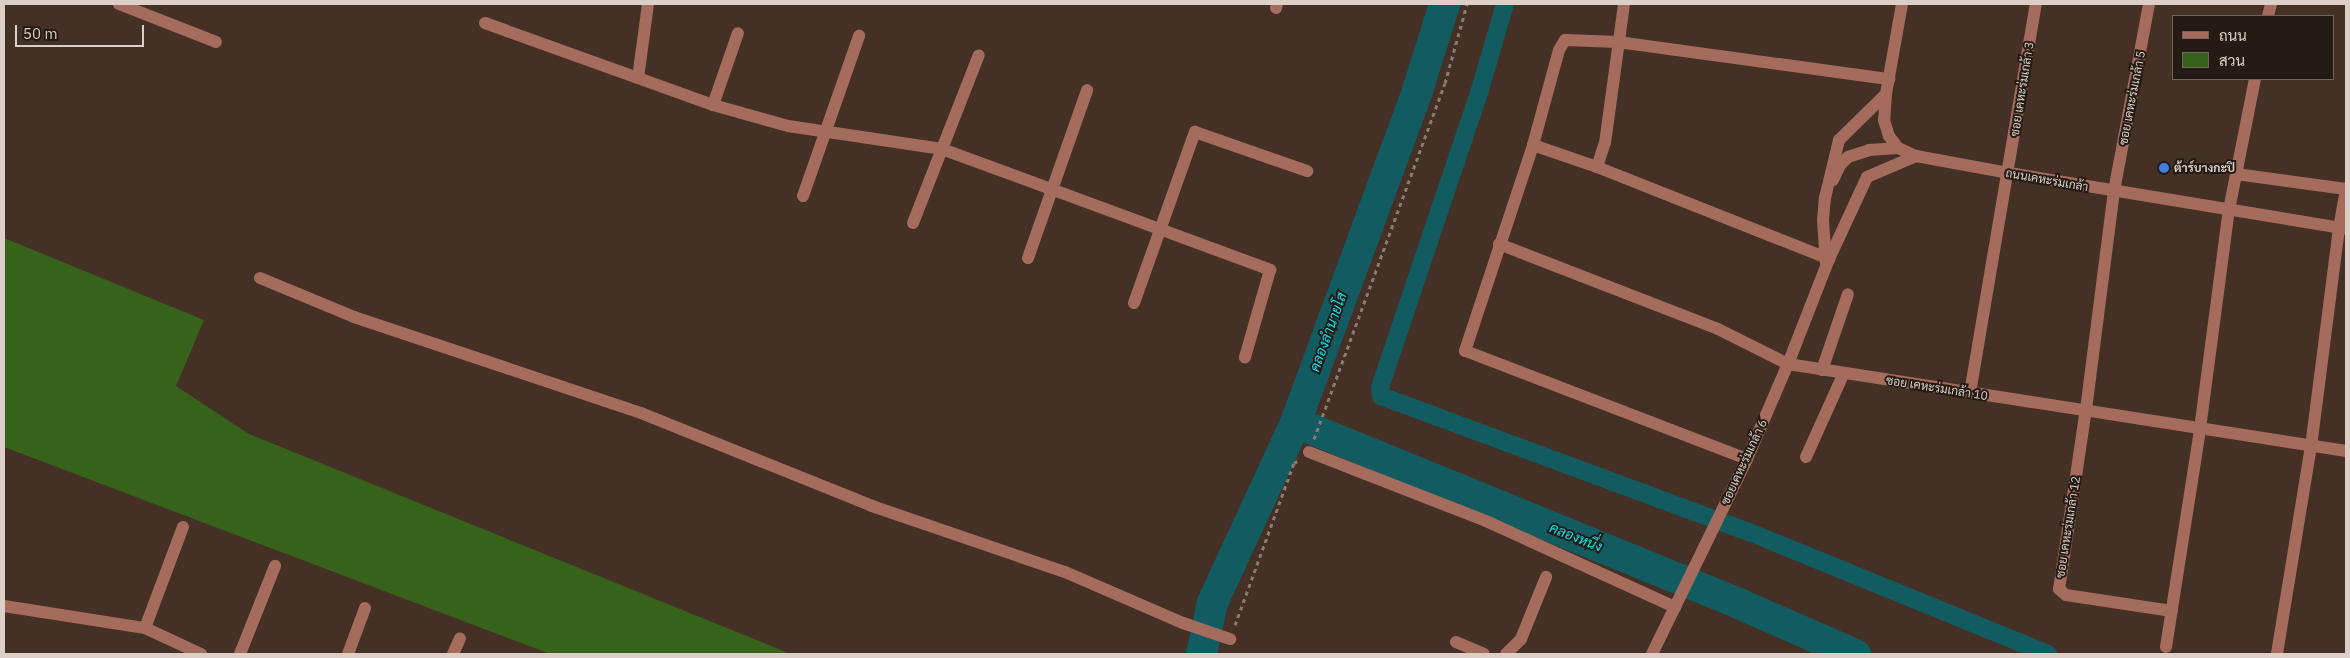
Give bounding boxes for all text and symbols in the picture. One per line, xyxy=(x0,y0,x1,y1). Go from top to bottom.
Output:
scale bar xyxy=(18,15,146,47)
legend xyxy=(2172,15,2335,80)
text: 50 m xyxy=(23,24,58,43)
text: ถนน xyxy=(2219,26,2247,45)
street label: ซอย เคหะร่มเกล้า 3 xyxy=(2007,41,2037,137)
street label: ซอย เคหะร่มเกล้า 5 xyxy=(2116,50,2148,146)
text: สวน xyxy=(2219,51,2245,70)
place label: ต้าร์บางกะปิ xyxy=(2174,161,2235,175)
marker: ต้าร์บางกะปิ xyxy=(2158,162,2170,174)
street label: ถนนเคหะร่มเกล้า xyxy=(2004,166,2090,194)
water label: คลองลำนายโส xyxy=(1306,290,1350,374)
street label: ซอย เคหะร่มเกล้า 10 xyxy=(1885,373,1989,403)
street label: ซอยเคหะร่มเกล้า 6 xyxy=(1718,417,1770,507)
street label: ซอย เคหะร่มเกล้า 12 xyxy=(2053,475,2083,579)
water label: คลองหนึ่ง xyxy=(1547,519,1605,555)

